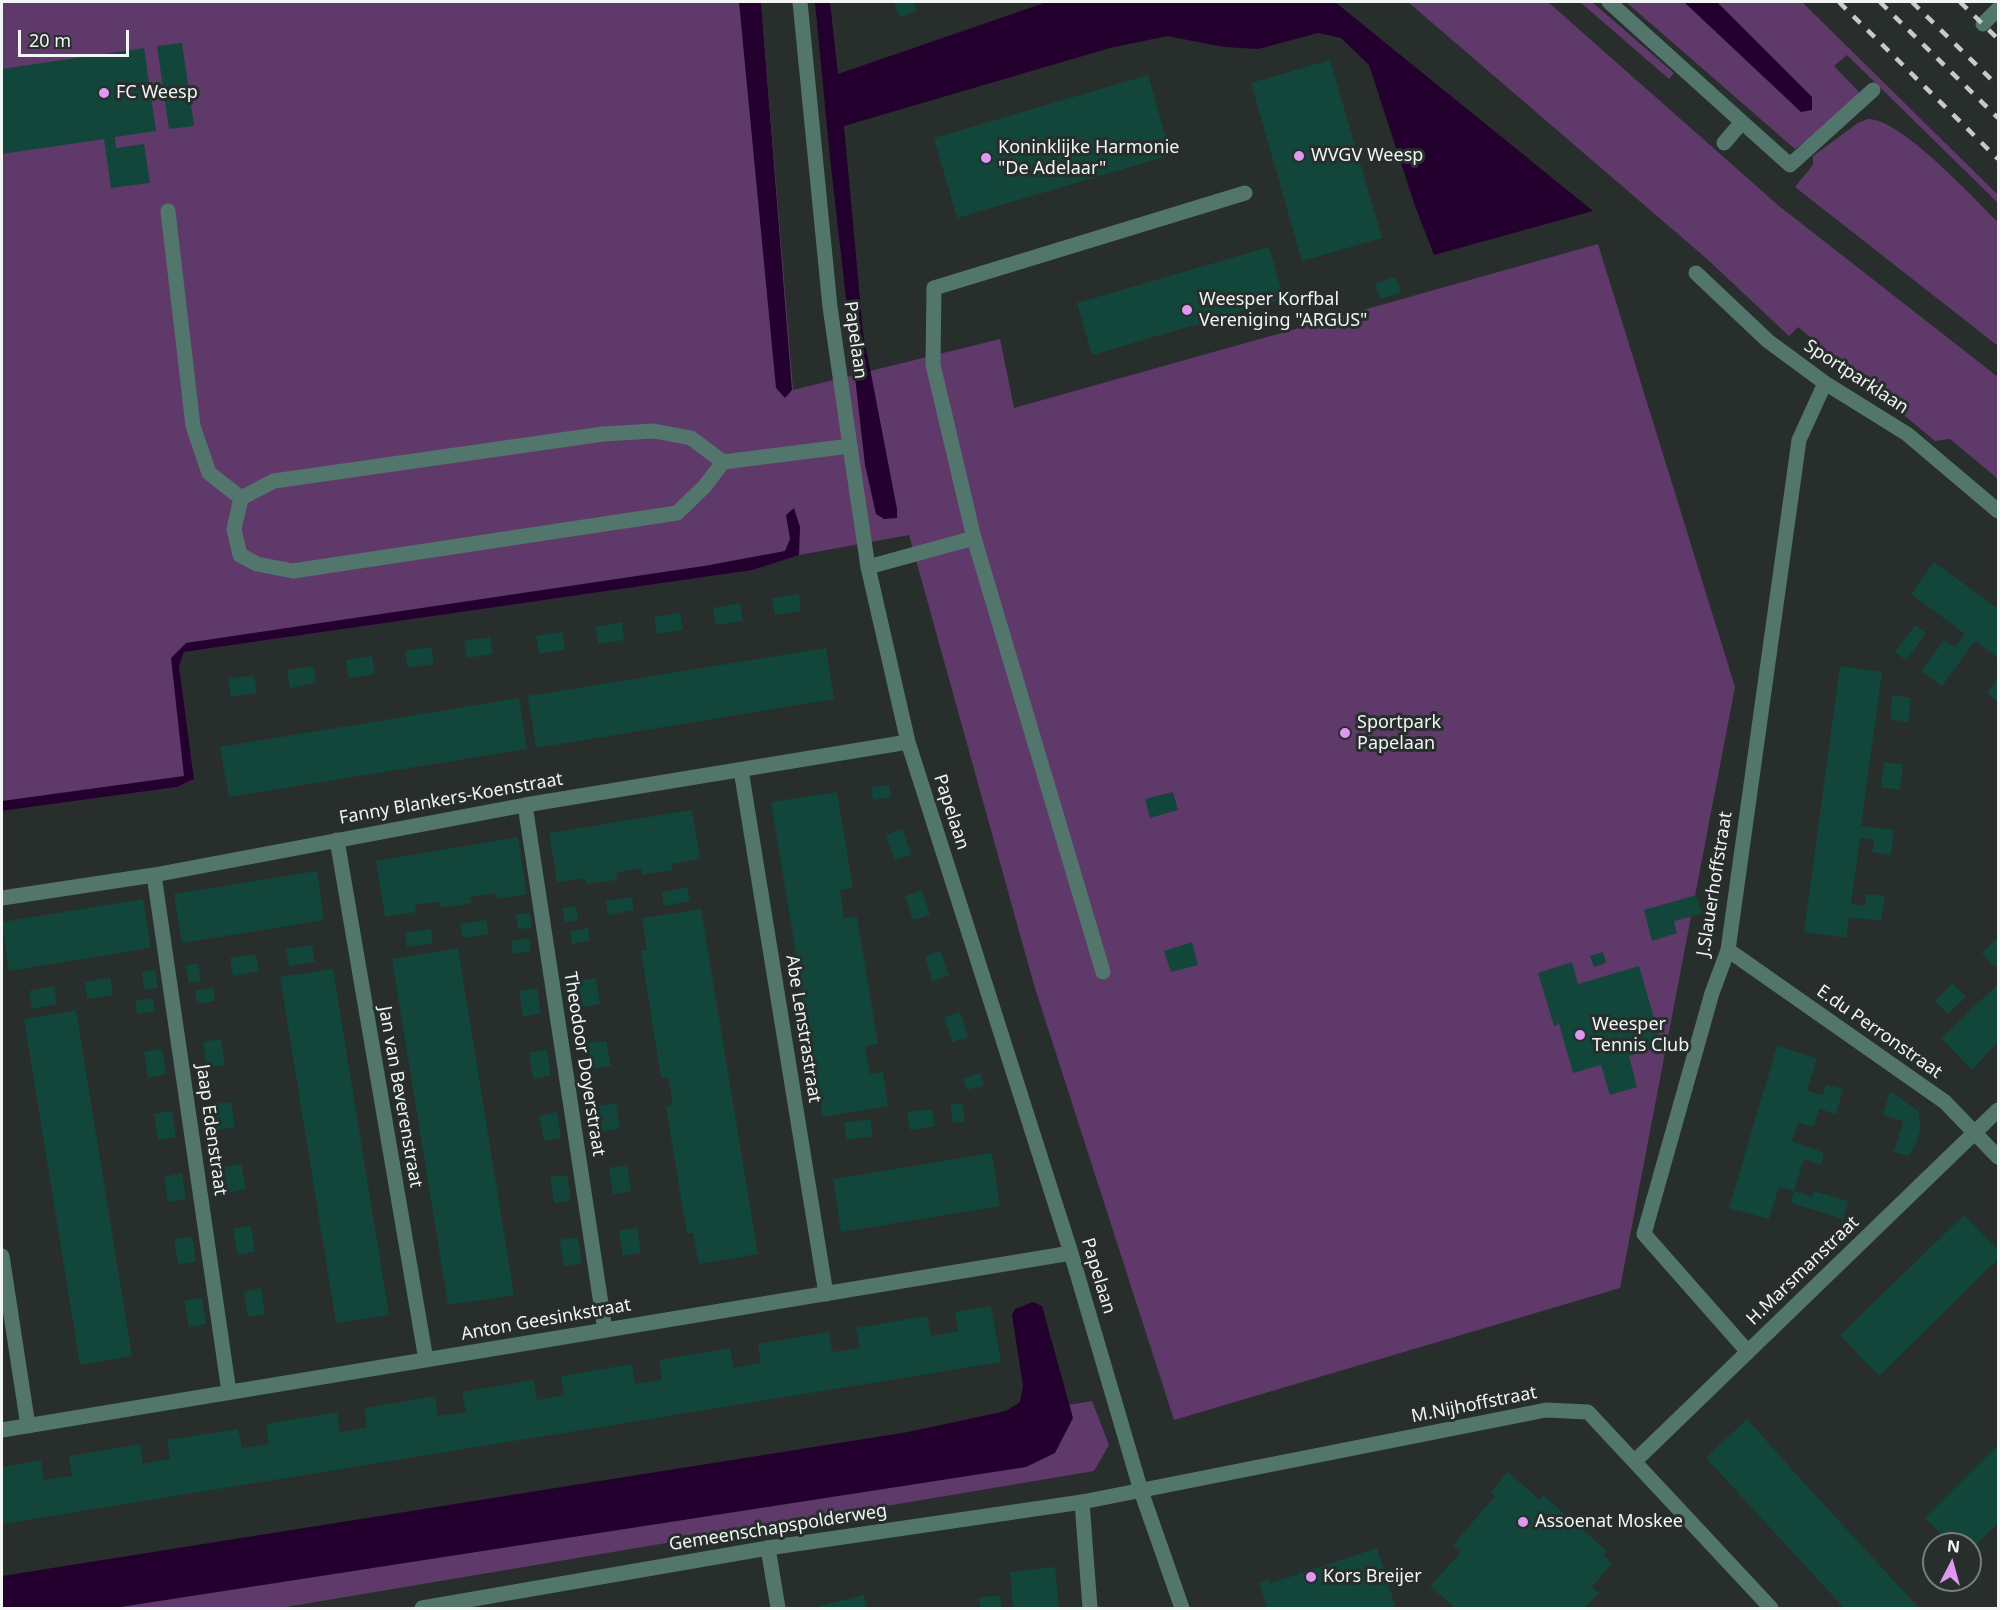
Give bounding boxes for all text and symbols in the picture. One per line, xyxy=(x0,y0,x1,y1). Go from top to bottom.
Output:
scale bar xyxy=(21,18,132,56)
text: 20 m xyxy=(29,28,71,52)
place label: FC Weesp xyxy=(116,82,198,104)
marker: FC Weesp xyxy=(97,86,111,100)
place label: Koninklijke Harmonie "De Adelaar" xyxy=(998,137,1179,180)
place label: WVGV Weesp xyxy=(1311,145,1423,167)
marker: WVGV Weesp xyxy=(1292,149,1306,163)
marker: Koninklijke Harmonie "De Adelaar" xyxy=(979,151,993,165)
place label: Weesper Korfbal Vereniging "ARGUS" xyxy=(1199,289,1367,332)
street label: Papelaan xyxy=(839,300,871,380)
marker: Weesper Korfbal Vereniging "ARGUS" xyxy=(1180,303,1194,317)
street label: Sportparklaan xyxy=(1800,335,1912,419)
place label: Sportpark Papelaan xyxy=(1357,712,1441,754)
marker: Sportpark Papelaan xyxy=(1338,726,1352,740)
street label: Fanny Blankers-Koenstraat xyxy=(337,769,565,829)
street label: Papelaan xyxy=(929,771,973,853)
street label: J.Slauerhoffstraat xyxy=(1693,810,1737,958)
street label: Abe Lenstrastraat xyxy=(781,954,825,1104)
street label: Theodoor Doyerstraat xyxy=(559,970,609,1158)
street label: E.du Perronstraat xyxy=(1812,981,1946,1083)
street label: Jan van Beverenstraat xyxy=(373,1005,427,1189)
place label: Weesper Tennis Club xyxy=(1592,1014,1689,1056)
marker: Weesper Tennis Club xyxy=(1573,1028,1587,1042)
street label: Jaap Edenstraat xyxy=(191,1063,231,1197)
street label: H.Marsmanstraat xyxy=(1742,1212,1864,1330)
street label: Papelaan xyxy=(1076,1235,1120,1317)
street label: Anton Geesinkstraat xyxy=(459,1294,633,1346)
street label: M.Nijhoffstraat xyxy=(1409,1382,1539,1428)
street label: Gemeenschapspolderweg xyxy=(668,1500,888,1556)
place label: Assoenat Moskee xyxy=(1535,1511,1683,1533)
marker: Assoenat Moskee xyxy=(1516,1515,1530,1529)
north arrow xyxy=(1922,1532,1982,1592)
text: N xyxy=(1946,1534,1961,1558)
place label: Kors Breijer xyxy=(1323,1566,1422,1588)
marker: Kors Breijer xyxy=(1304,1570,1318,1584)

